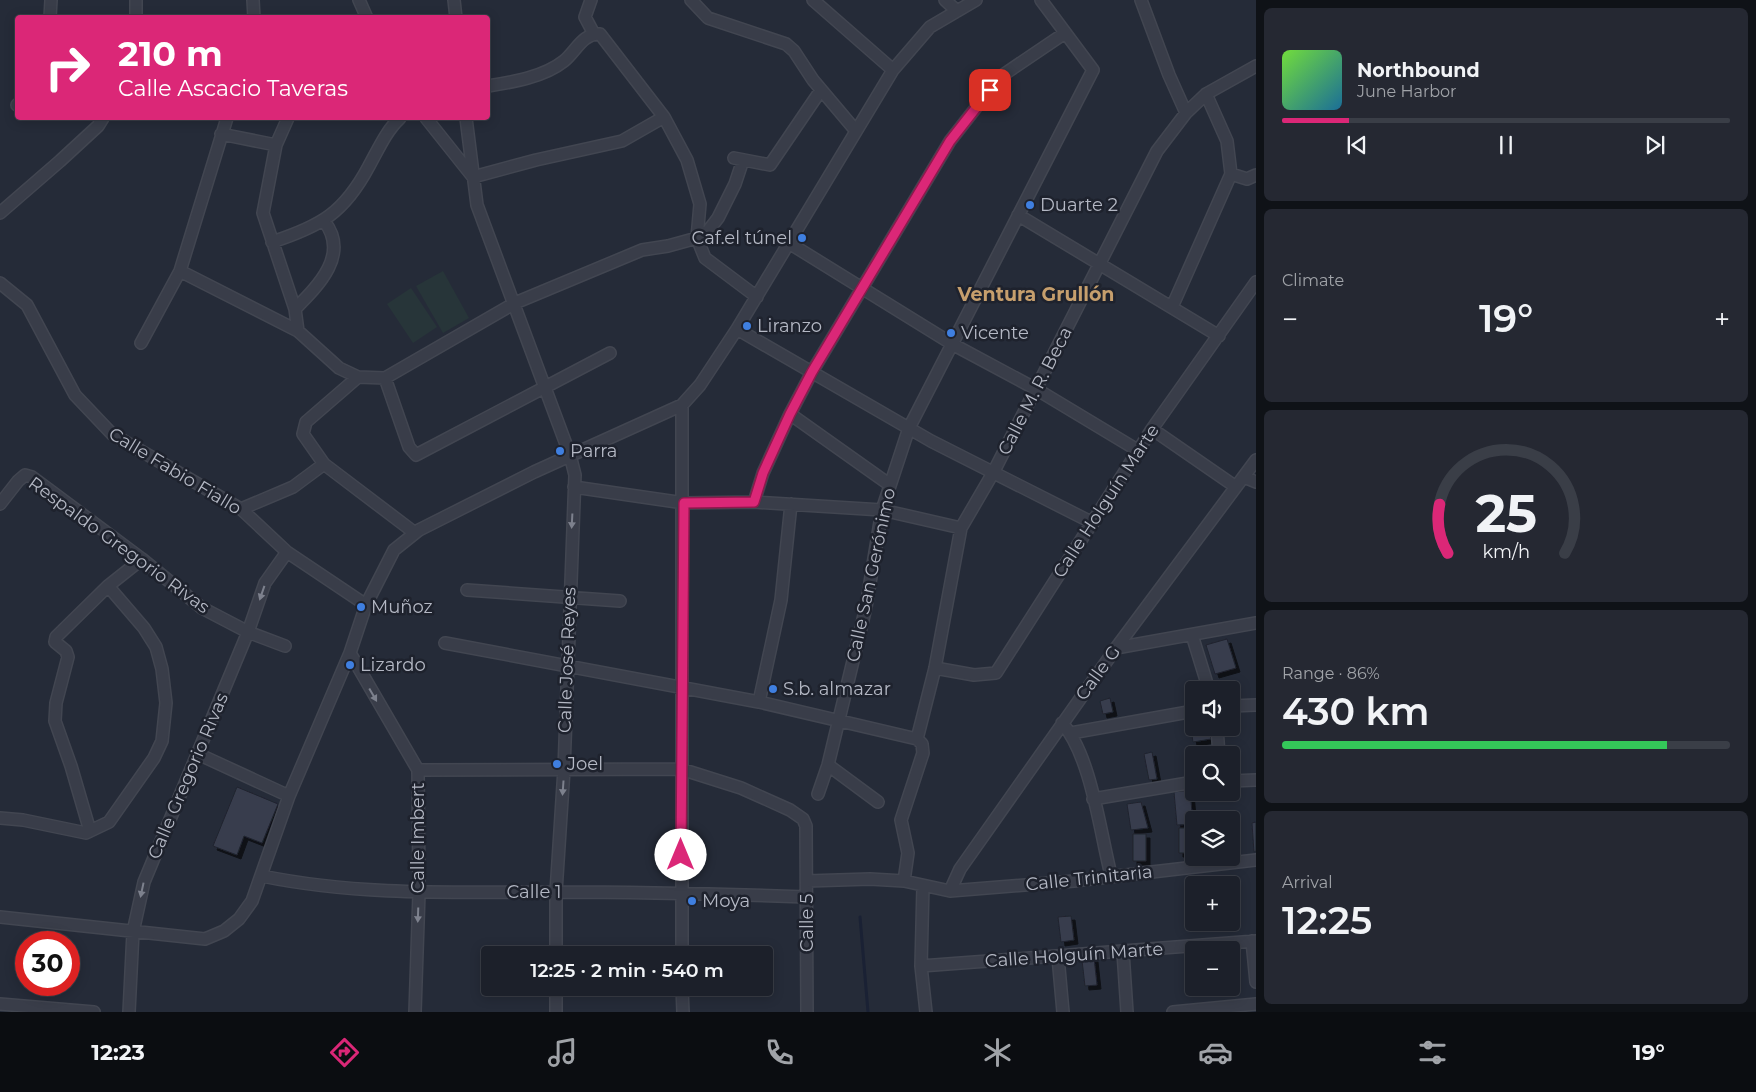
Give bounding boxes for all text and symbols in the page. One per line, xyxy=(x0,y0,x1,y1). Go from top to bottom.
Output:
text: 210 m xyxy=(118,32,223,75)
icon: right xyxy=(35,35,100,100)
text: Northbound xyxy=(1357,59,1480,82)
pin xyxy=(969,69,1011,111)
text: Calle Ascacio Taveras xyxy=(118,75,348,102)
icon: arrive xyxy=(976,76,1004,104)
text: June Harbor xyxy=(1357,82,1456,101)
icon: previous xyxy=(1343,131,1371,159)
icon: pause xyxy=(1492,131,1520,159)
icon: next xyxy=(1641,131,1669,159)
place label: Duarte 2 xyxy=(1040,194,1118,216)
marker: Duarte 2 xyxy=(1024,199,1036,211)
place label: Caf.el túnel xyxy=(692,227,792,249)
marker: Caf.el túnel xyxy=(796,232,808,244)
text: Climate xyxy=(1282,271,1344,290)
district label: Ventura Grullón xyxy=(956,283,1115,306)
text: 19° xyxy=(1479,295,1533,342)
text: − xyxy=(1282,302,1298,336)
text: + xyxy=(1714,302,1730,336)
place label: Liranzo xyxy=(757,315,822,337)
marker: Liranzo xyxy=(741,320,753,332)
place label: Vicente xyxy=(961,322,1029,344)
street label: Calle M. R. Beca xyxy=(993,323,1077,459)
marker: Vicente xyxy=(945,327,957,339)
street label: Calle Holguín Marte xyxy=(1048,420,1164,582)
street label: Calle Fabio Fiallo xyxy=(105,423,245,519)
place label: Parra xyxy=(570,440,617,462)
marker: Parra xyxy=(554,445,566,457)
street label: Respaldo Gregorio Rivas xyxy=(24,472,214,618)
text: 25 xyxy=(1475,482,1537,545)
street label: Calle San Gerónimo xyxy=(842,486,900,664)
one-way arrow xyxy=(568,513,576,529)
text: km/h xyxy=(1482,541,1530,562)
one-way arrow xyxy=(258,586,266,601)
street label: Calle José Reyes xyxy=(553,586,581,733)
place label: Muñoz xyxy=(371,596,433,618)
marker: Muñoz xyxy=(355,601,367,613)
street label: Calle G xyxy=(1071,641,1125,705)
place label: Lizardo xyxy=(360,654,426,676)
marker: Lizardo xyxy=(344,659,356,671)
text: Range · 86% xyxy=(1282,664,1380,683)
place label: S.b. almazar xyxy=(783,678,891,700)
map controls xyxy=(1185,681,1240,996)
button: sound xyxy=(1185,681,1240,736)
marker: S.b. almazar xyxy=(767,683,779,695)
text: 430 km xyxy=(1282,688,1430,735)
street label: Calle Gregorio Rivas xyxy=(143,689,233,862)
one-way arrow xyxy=(369,689,378,702)
button: search xyxy=(1185,746,1240,801)
place label: Joel xyxy=(566,753,603,775)
marker: Joel xyxy=(551,758,563,770)
one-way arrow xyxy=(559,780,567,796)
street label: Calle Imbert xyxy=(407,783,429,893)
button: layers xyxy=(1185,811,1240,866)
position arrow xyxy=(654,828,706,880)
street label: Calle Trinitaria xyxy=(1024,860,1154,896)
text: Arrival xyxy=(1282,873,1332,892)
button: + xyxy=(1185,876,1240,931)
street label: Calle 1 xyxy=(506,881,562,903)
one-way arrow xyxy=(138,882,146,897)
place label: Moya xyxy=(702,890,750,912)
street label: Calle 5 xyxy=(796,894,818,952)
marker: Moya xyxy=(686,895,698,907)
text: 12:25 xyxy=(1282,897,1372,944)
one-way arrow xyxy=(414,908,422,924)
speed limit sign: 30 xyxy=(15,931,80,996)
street label: Calle Holguín Marte xyxy=(984,938,1164,972)
button: − xyxy=(1185,941,1240,996)
text: 12:25 · 2 min · 540 m xyxy=(530,959,724,982)
icon: directions xyxy=(327,1035,362,1070)
icon: music xyxy=(545,1035,580,1070)
icon: phone xyxy=(762,1035,797,1070)
icon: climate xyxy=(980,1035,1015,1070)
icon: car xyxy=(1198,1035,1233,1070)
icon: filters xyxy=(1415,1035,1450,1070)
text: 12:23 xyxy=(91,1039,145,1066)
text: 19° xyxy=(1633,1039,1665,1066)

